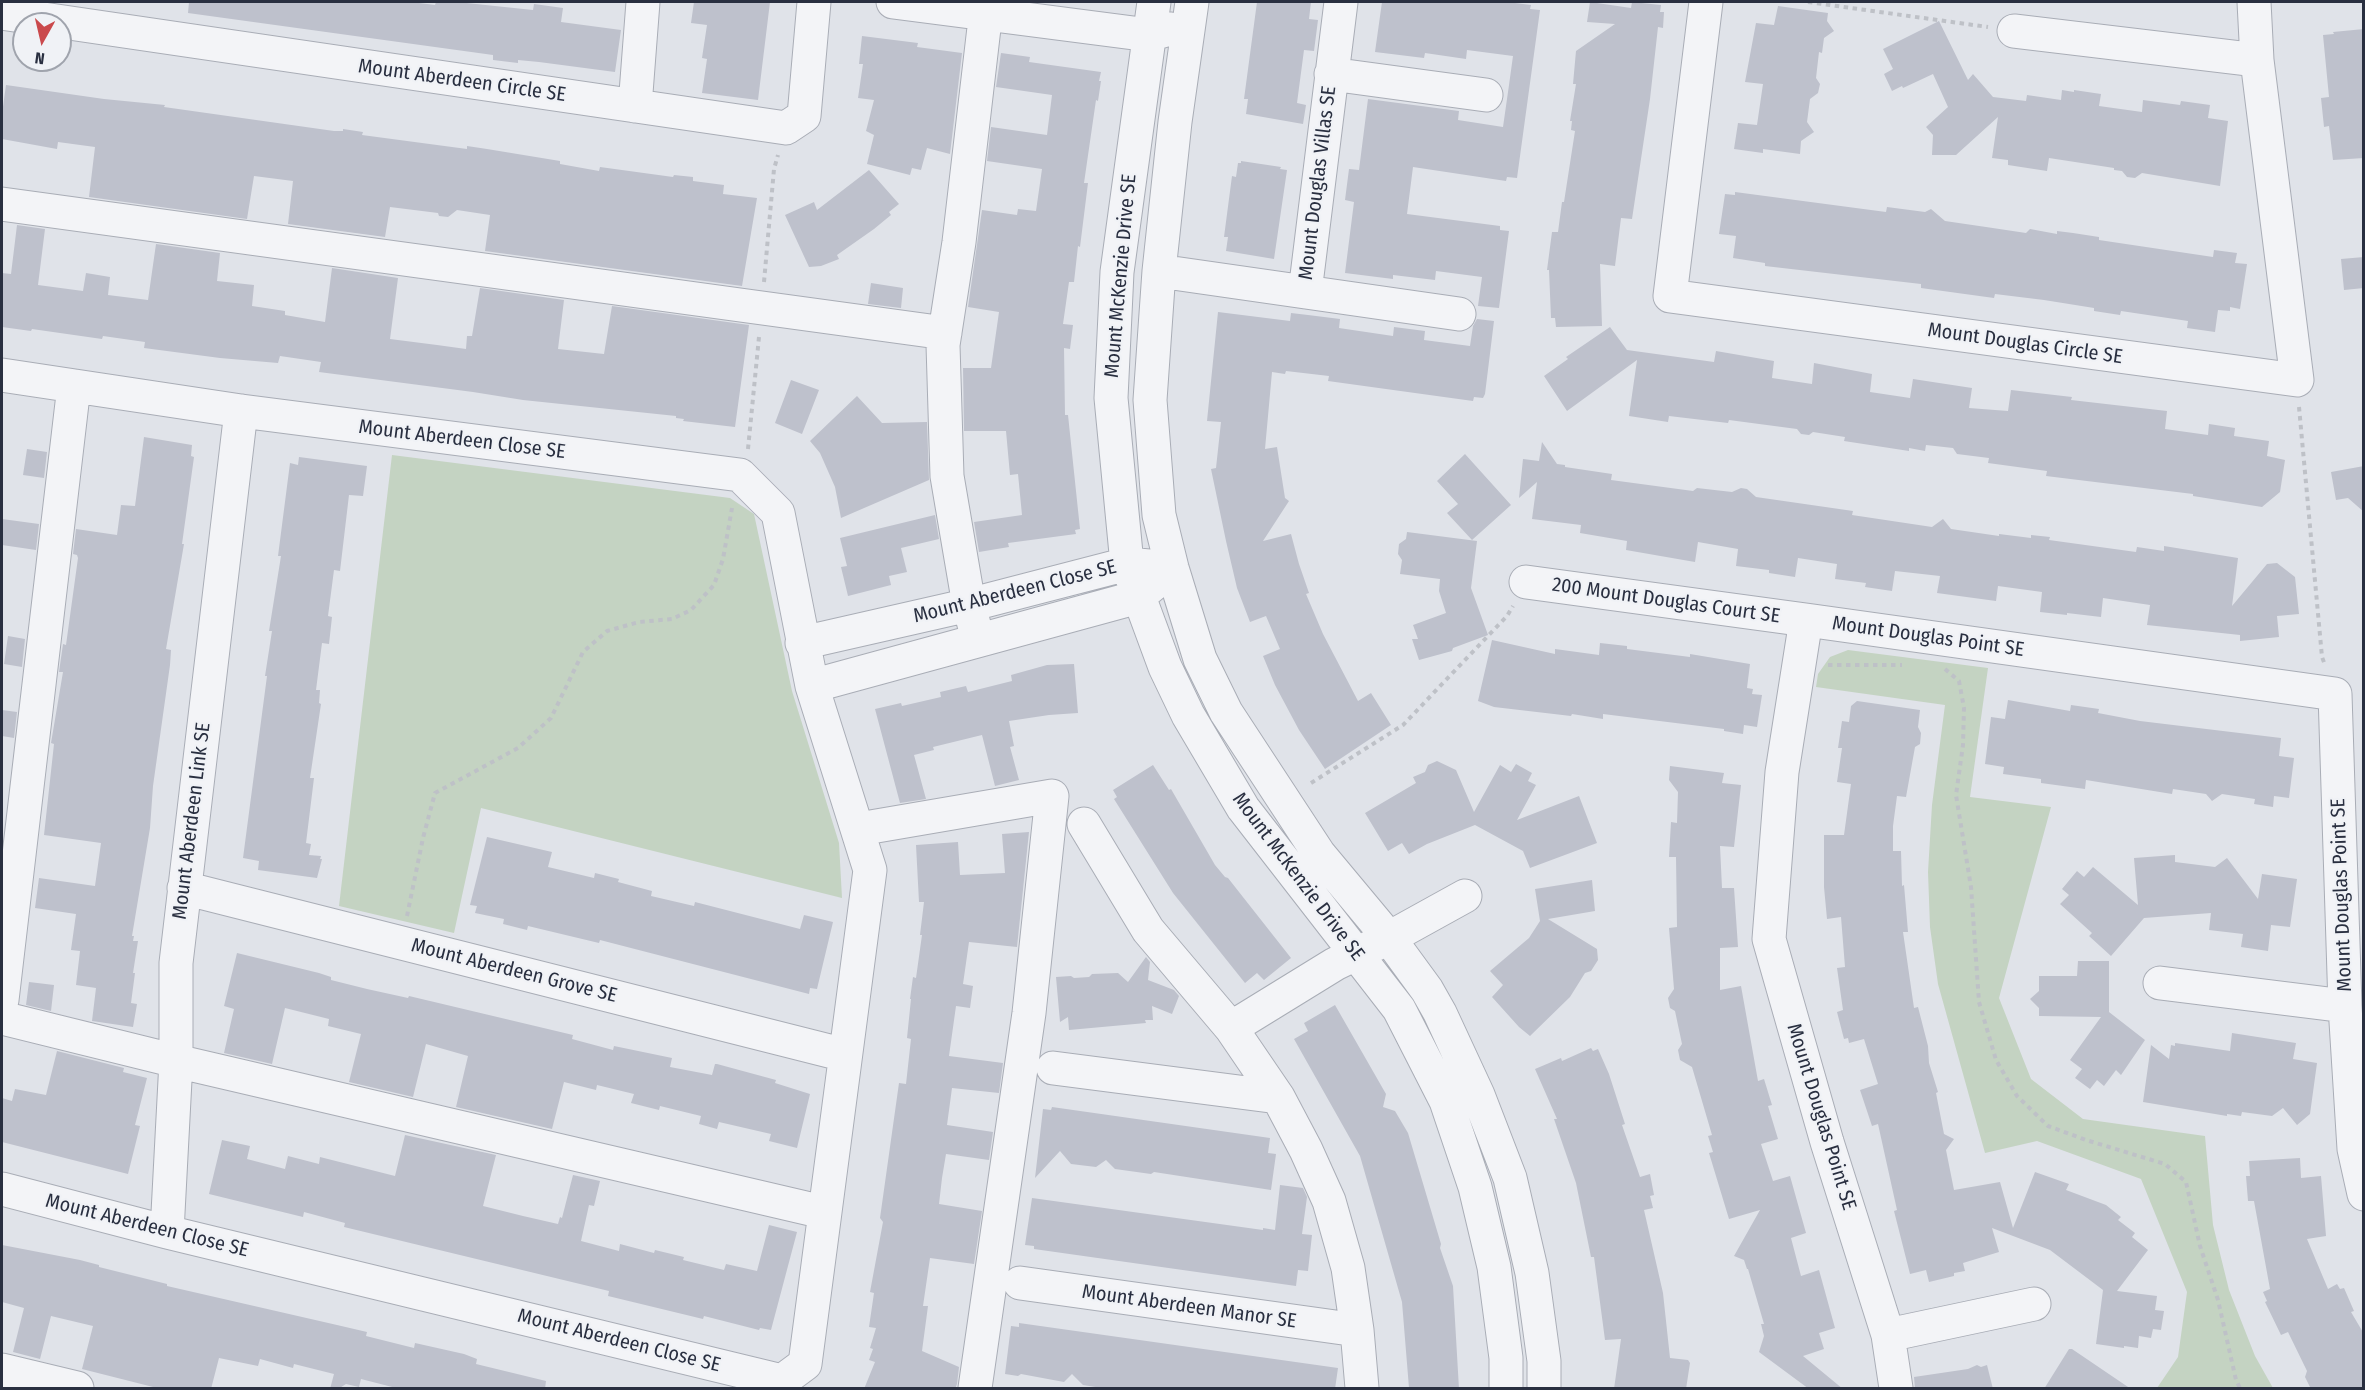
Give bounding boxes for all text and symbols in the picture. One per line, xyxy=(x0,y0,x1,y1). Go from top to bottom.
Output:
north arrow xyxy=(12,12,72,72)
text: N xyxy=(34,48,46,68)
street label: Mount Aberdeen Circle SE xyxy=(357,55,567,107)
street label: Mount Douglas Villas SE xyxy=(1294,85,1342,281)
street label: Mount McKenzie Drive SE xyxy=(1100,173,1142,379)
street label: Mount Douglas Circle SE xyxy=(1926,318,2124,370)
street label: Mount Aberdeen Close SE xyxy=(357,415,567,465)
street label: Mount Aberdeen Close SE xyxy=(911,555,1119,629)
street label: 200 Mount Douglas Court SE xyxy=(1551,573,1781,629)
street label: Mount Douglas Point SE xyxy=(1830,612,2026,662)
street label: Mount Aberdeen Link SE xyxy=(168,721,216,921)
street label: Mount McKenzie Drive SE xyxy=(1227,788,1369,966)
street label: Mount Douglas Point SE xyxy=(2327,798,2357,992)
street label: Mount Aberdeen Grove SE xyxy=(409,934,619,1008)
street label: Mount Douglas Point SE xyxy=(1781,1021,1861,1213)
street label: Mount Aberdeen Close SE xyxy=(43,1189,251,1263)
street label: Mount Aberdeen Manor SE xyxy=(1080,1280,1298,1334)
street label: Mount Aberdeen Close SE xyxy=(515,1304,723,1378)

